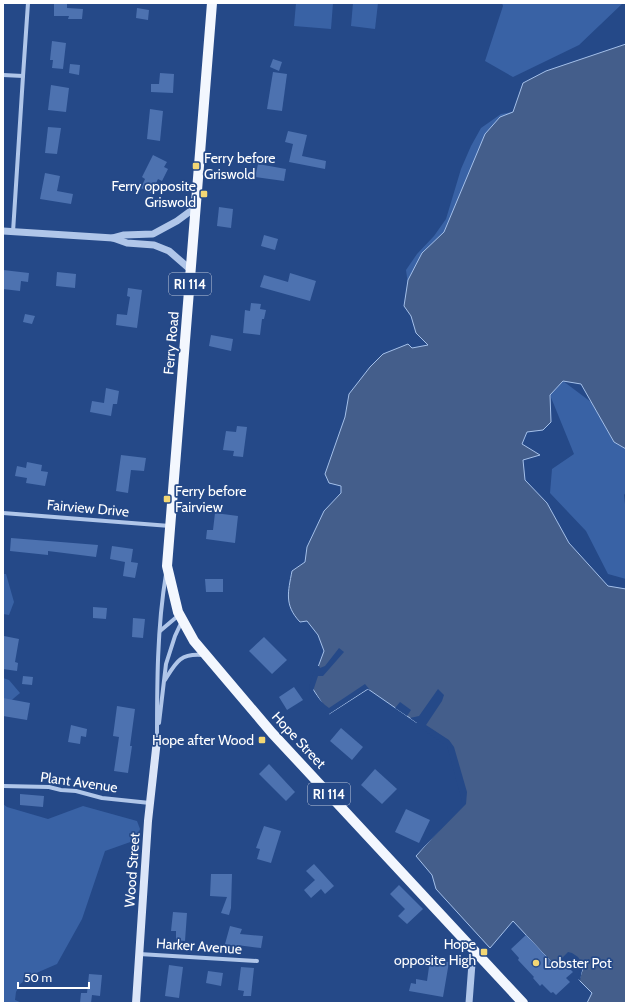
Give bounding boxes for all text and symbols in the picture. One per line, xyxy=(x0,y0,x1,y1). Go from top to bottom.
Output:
place label: Ferry before Griswold xyxy=(204,149,275,183)
marker: Ferry before Griswold xyxy=(191,161,201,171)
place label: Ferry opposite Griswold xyxy=(111,177,196,211)
marker: Ferry opposite Griswold xyxy=(199,189,209,199)
road number: RI 114 xyxy=(169,273,211,295)
street label: Ferry Road xyxy=(159,311,183,375)
place label: Ferry before Fairview xyxy=(175,482,246,516)
marker: Ferry before Fairview xyxy=(162,494,172,504)
street label: Fairview Drive xyxy=(46,495,130,521)
street label: Hope Street xyxy=(268,708,330,772)
place label: Hope after Wood xyxy=(152,731,254,749)
marker: Hope after Wood xyxy=(257,735,267,745)
street label: Plant Avenue xyxy=(39,768,119,796)
road number: RI 114 xyxy=(308,783,350,805)
street label: Wood Street xyxy=(120,832,144,908)
street label: Harker Avenue xyxy=(155,934,243,958)
place label: Hope opposite High xyxy=(394,935,476,969)
marker: Hope opposite High xyxy=(479,947,489,957)
place label: Lobster Pot xyxy=(544,954,612,972)
marker: Lobster Pot xyxy=(531,958,541,968)
scale bar xyxy=(18,964,89,990)
text: 50 m xyxy=(24,970,52,985)

